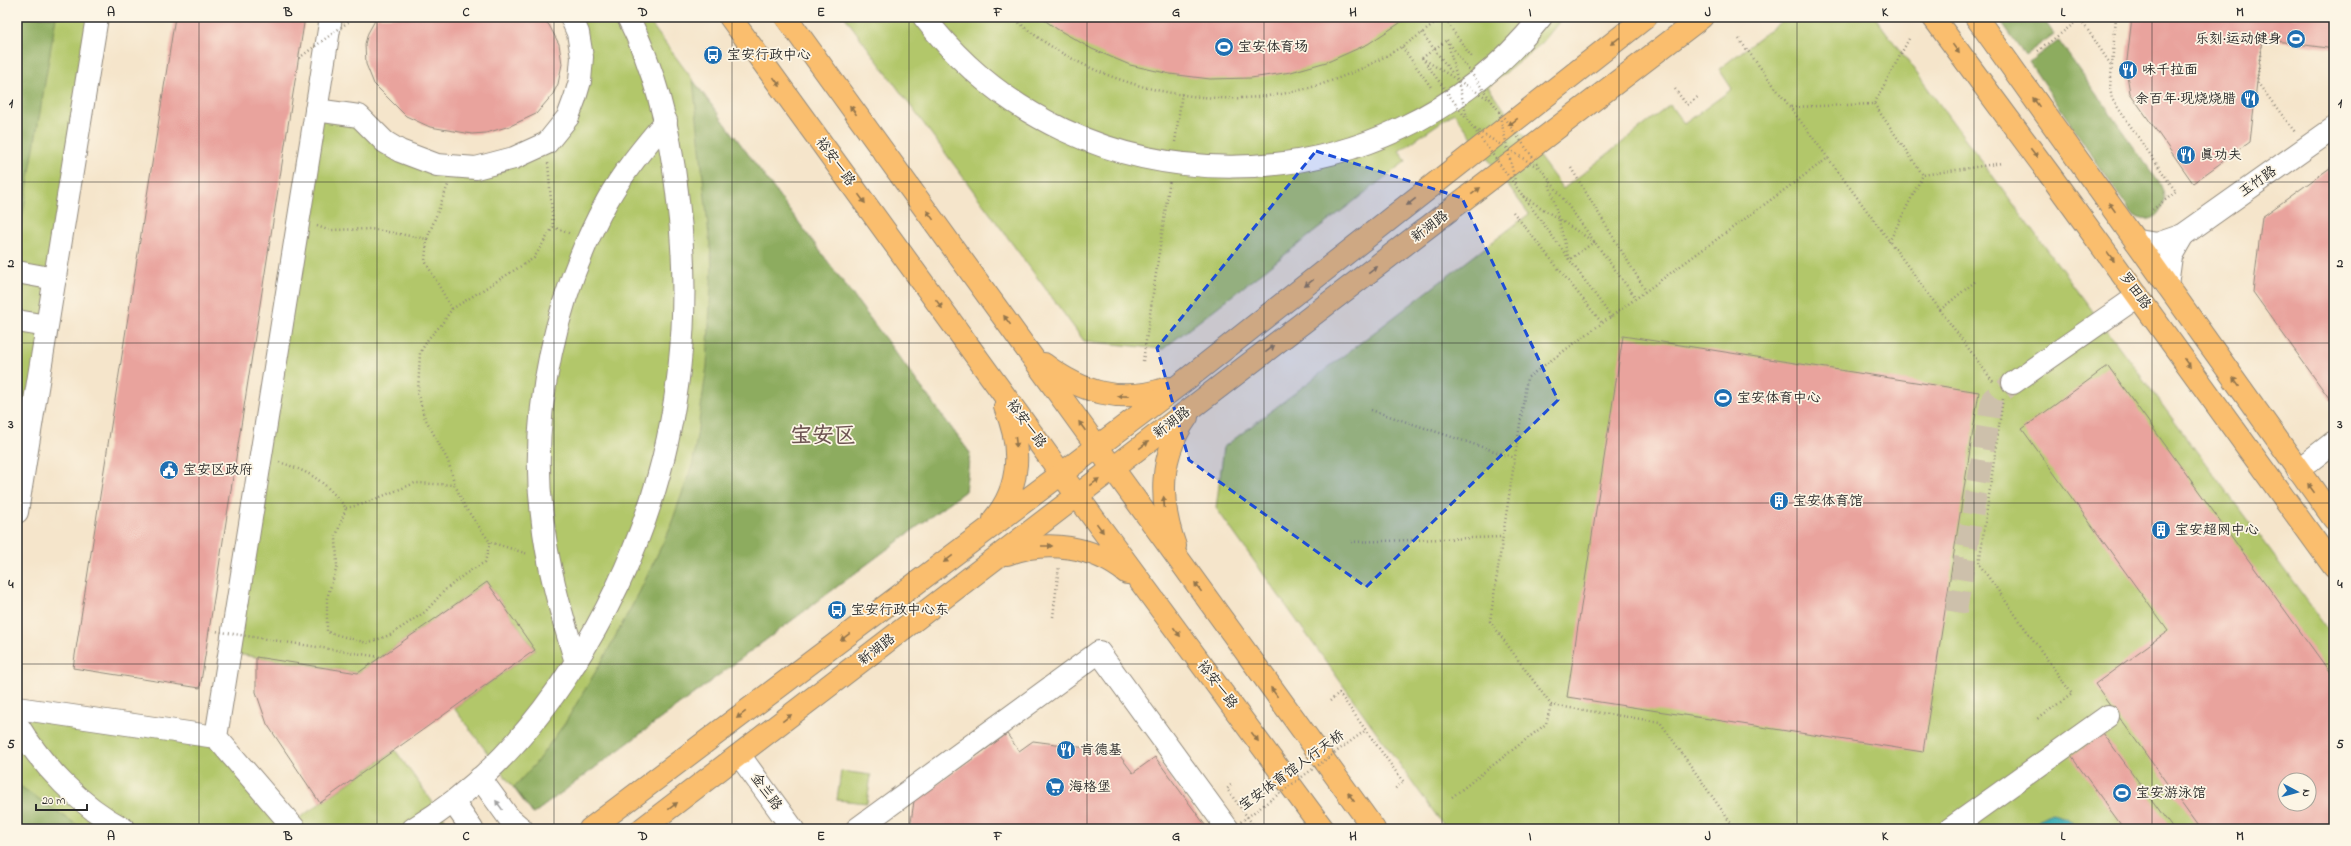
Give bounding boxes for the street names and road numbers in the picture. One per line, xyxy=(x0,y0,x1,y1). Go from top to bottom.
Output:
street label: 裕安一路 xyxy=(810,133,860,191)
street label: 玉竹路 xyxy=(2235,161,2281,203)
street label: 新湖路 xyxy=(1407,206,1453,248)
street label: 罗田路 xyxy=(2114,268,2156,314)
street label: 裕安一路 xyxy=(1001,395,1051,453)
street label: 新湖路 xyxy=(1149,402,1195,444)
street label: 新湖路 xyxy=(854,629,900,671)
street label: 裕安一路 xyxy=(1192,656,1242,714)
street label: 宝安体育馆人行天桥 xyxy=(1235,725,1349,817)
street label: 金兰路 xyxy=(745,769,787,815)

